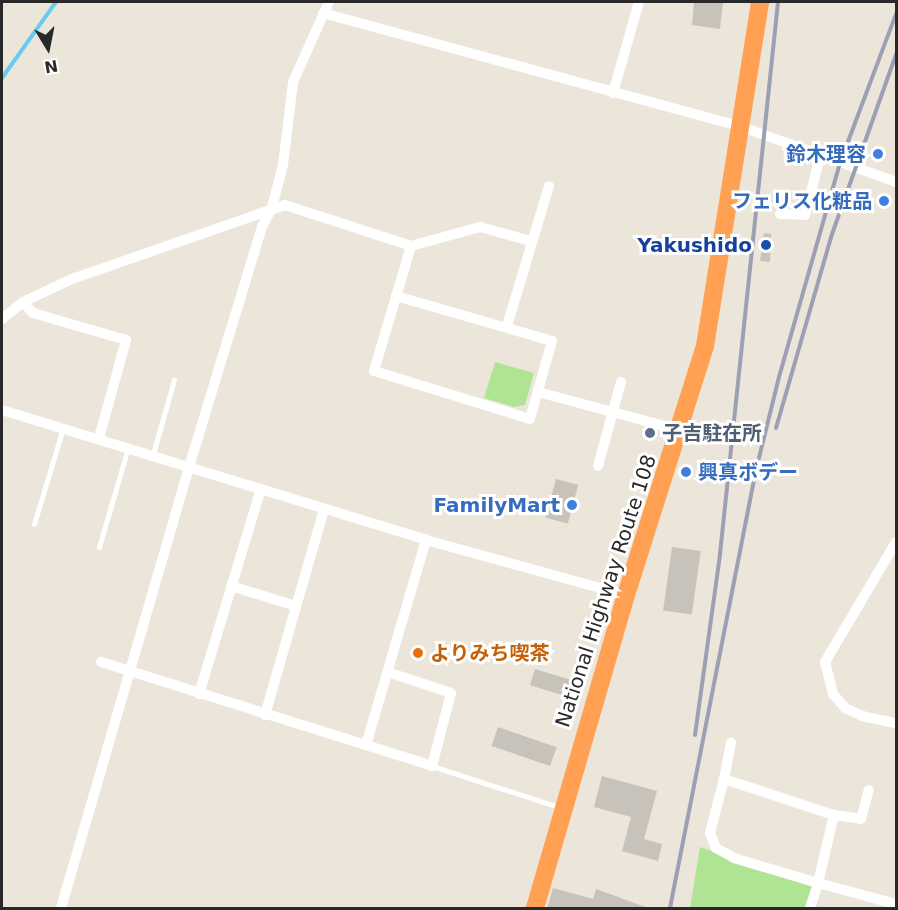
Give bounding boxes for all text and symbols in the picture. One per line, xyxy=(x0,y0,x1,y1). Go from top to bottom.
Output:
north arrow xyxy=(18,18,78,78)
text: N xyxy=(43,56,59,77)
place label: 鈴木理容 xyxy=(786,142,866,166)
marker: 鈴木理容 xyxy=(871,147,885,161)
place label: フェリス化粧品 xyxy=(732,189,872,213)
marker: フェリス化粧品 xyxy=(877,194,891,208)
place label: Yakushido xyxy=(637,233,752,257)
marker: Yakushido xyxy=(757,236,775,254)
place label: 子吉駐在所 xyxy=(662,421,762,445)
marker: 子吉駐在所 xyxy=(643,426,657,440)
street label: National Highway Route 108 xyxy=(551,452,661,730)
place label: 興真ボデー xyxy=(698,460,798,484)
marker: 興真ボデー xyxy=(679,465,693,479)
place label: FamilyMart xyxy=(434,493,560,517)
marker: FamilyMart xyxy=(565,498,579,512)
place label: よりみち喫茶 xyxy=(430,641,550,665)
marker: よりみち喫茶 xyxy=(411,646,425,660)

